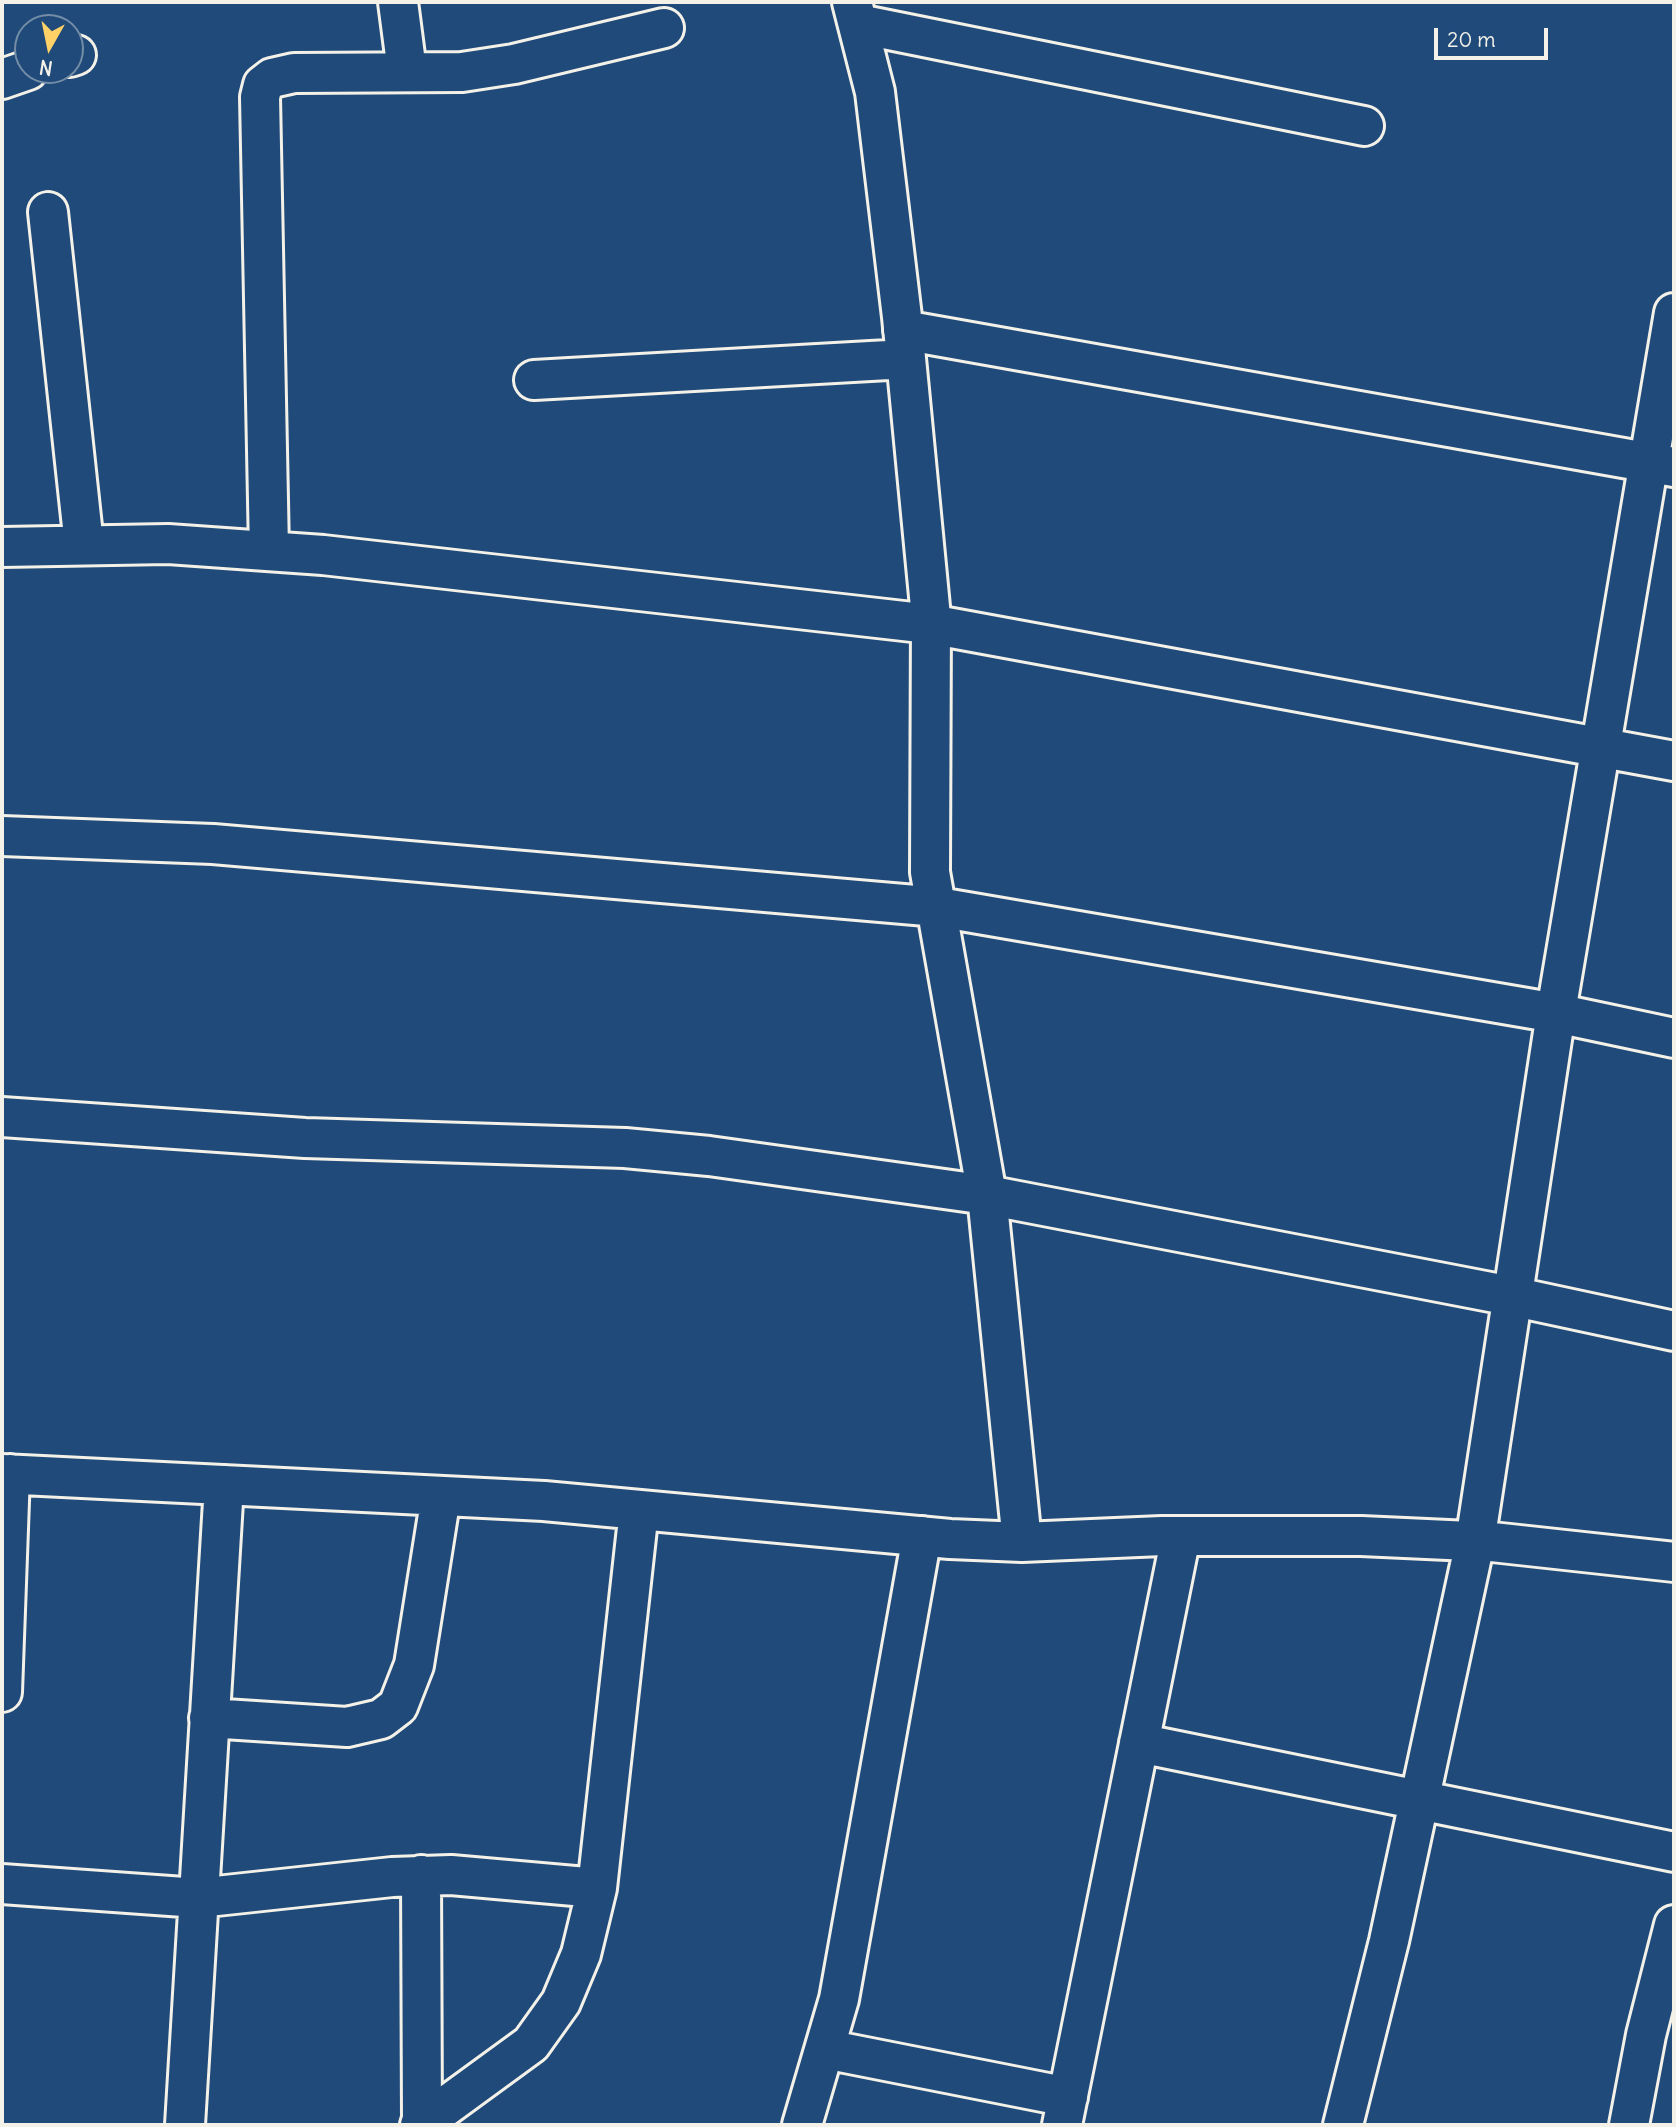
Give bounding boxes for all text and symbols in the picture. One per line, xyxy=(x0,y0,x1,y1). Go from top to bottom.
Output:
north arrow xyxy=(14,14,84,84)
scale bar xyxy=(1438,14,1552,58)
text: 20 m xyxy=(1447,26,1496,53)
text: N xyxy=(38,55,54,81)

